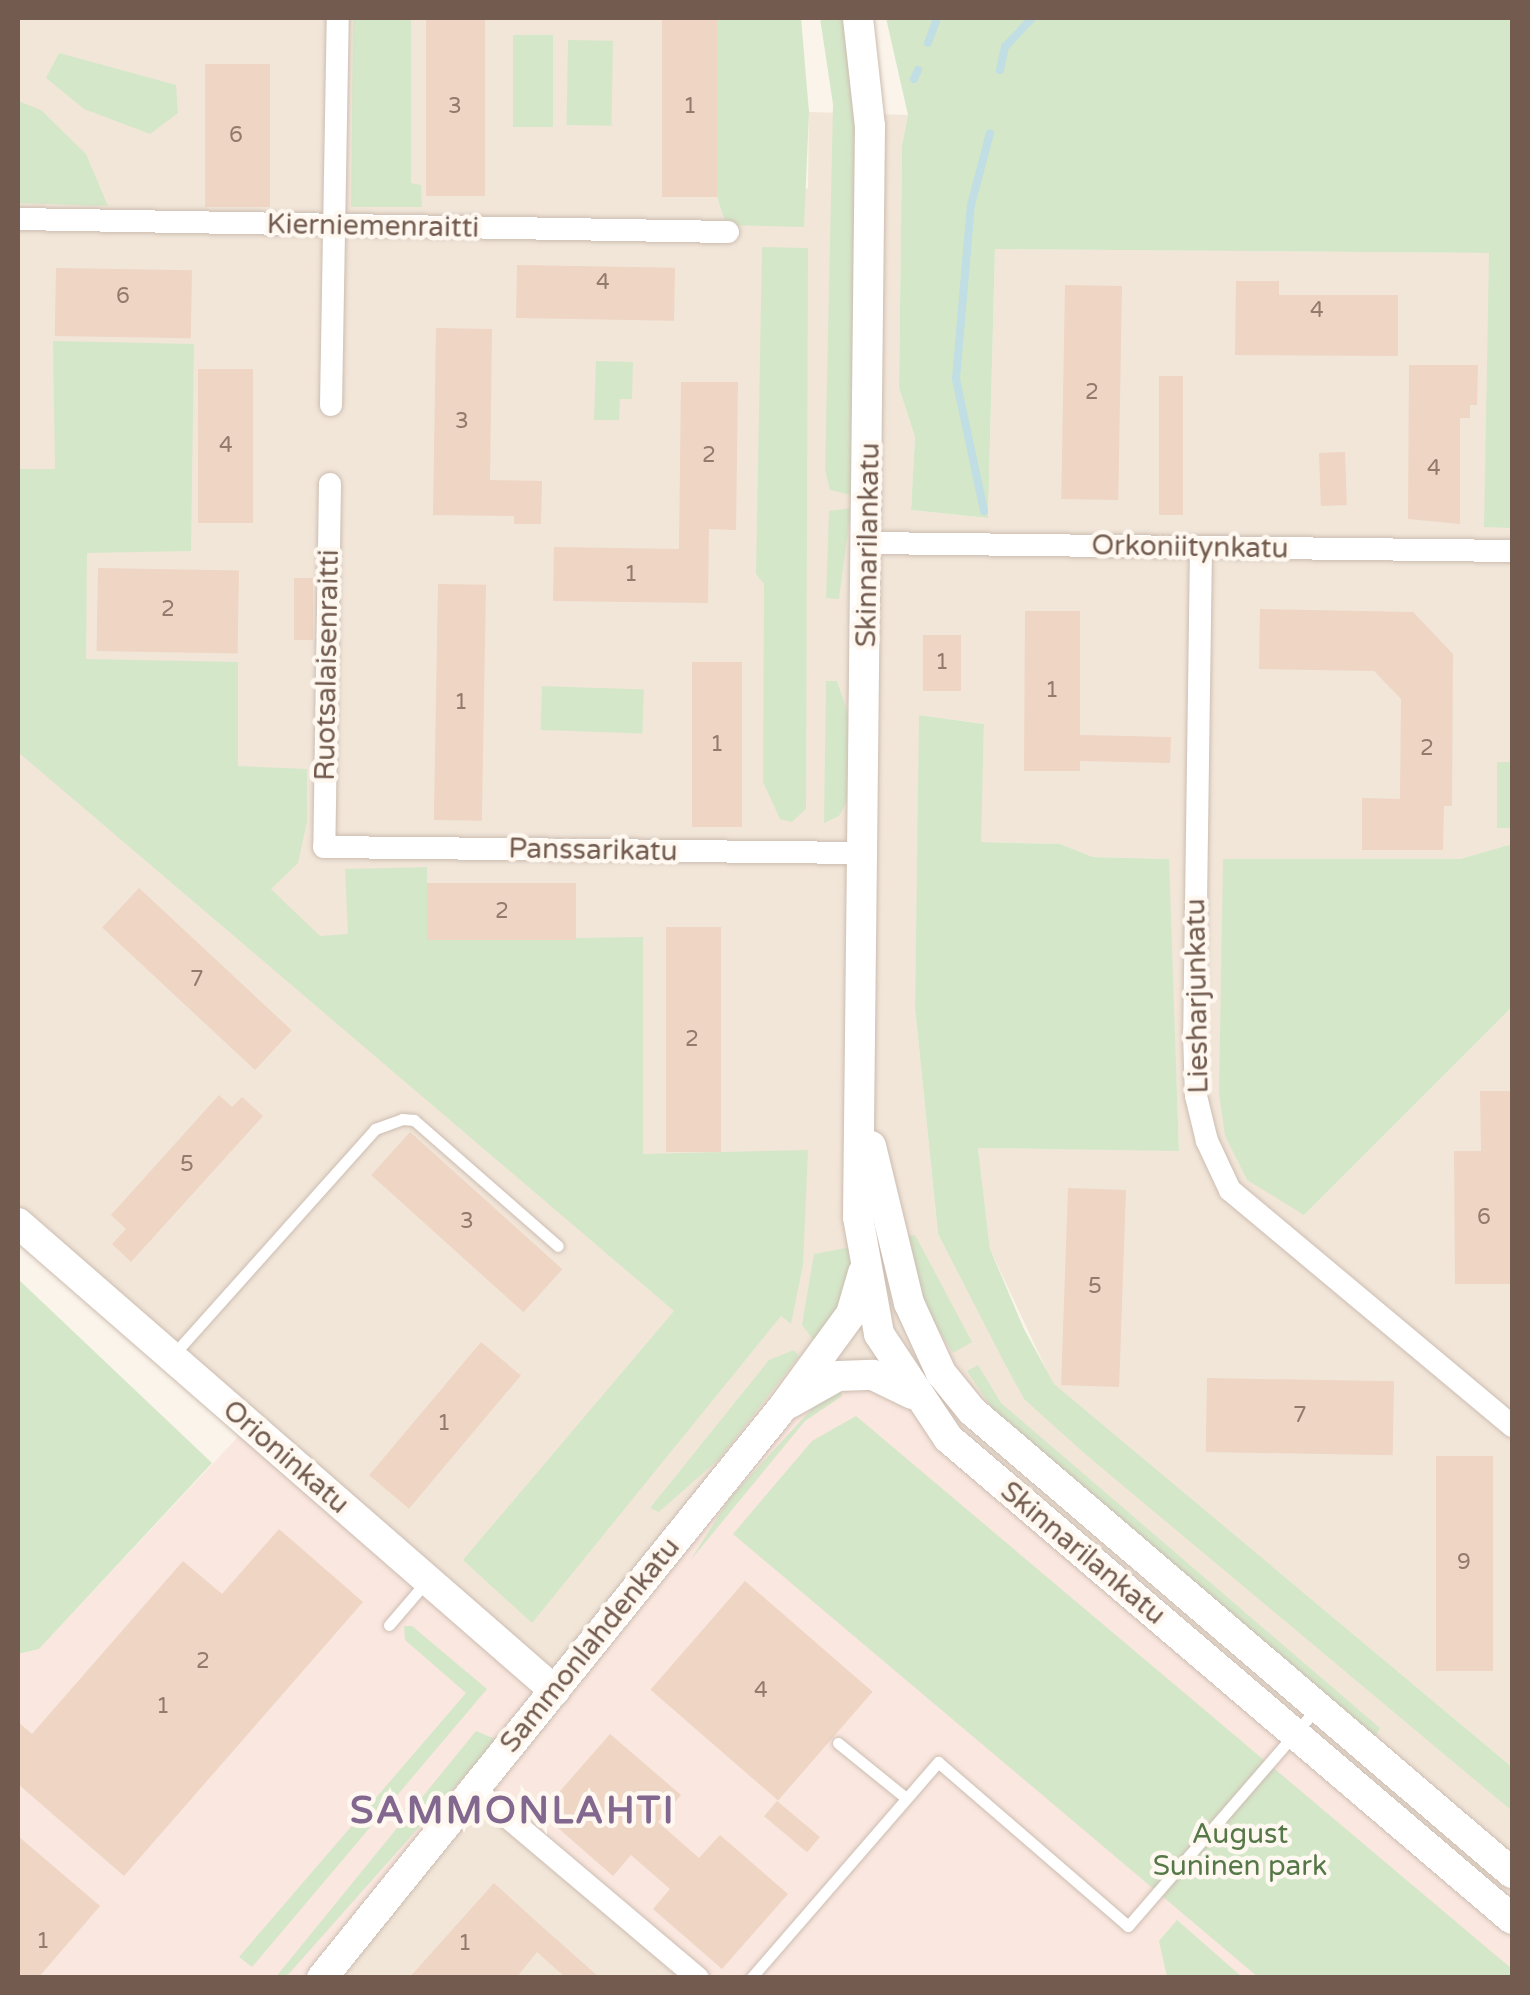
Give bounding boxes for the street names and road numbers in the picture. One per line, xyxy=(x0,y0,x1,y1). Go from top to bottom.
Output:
street label: Kierniemenraitti xyxy=(266,207,480,245)
street label: Skinnarilankatu xyxy=(849,442,887,648)
street label: Orkoniitynkatu xyxy=(1091,528,1289,566)
street label: Ruotsalaisenraitti xyxy=(308,549,346,781)
street label: Panssarikatu xyxy=(508,832,678,868)
street label: Liesharjunkatu xyxy=(1178,898,1216,1094)
street label: Orioninkatu xyxy=(216,1393,356,1521)
street label: Skinnarilankatu xyxy=(994,1474,1172,1632)
street label: Sammonlahdenkatu xyxy=(493,1531,687,1759)

